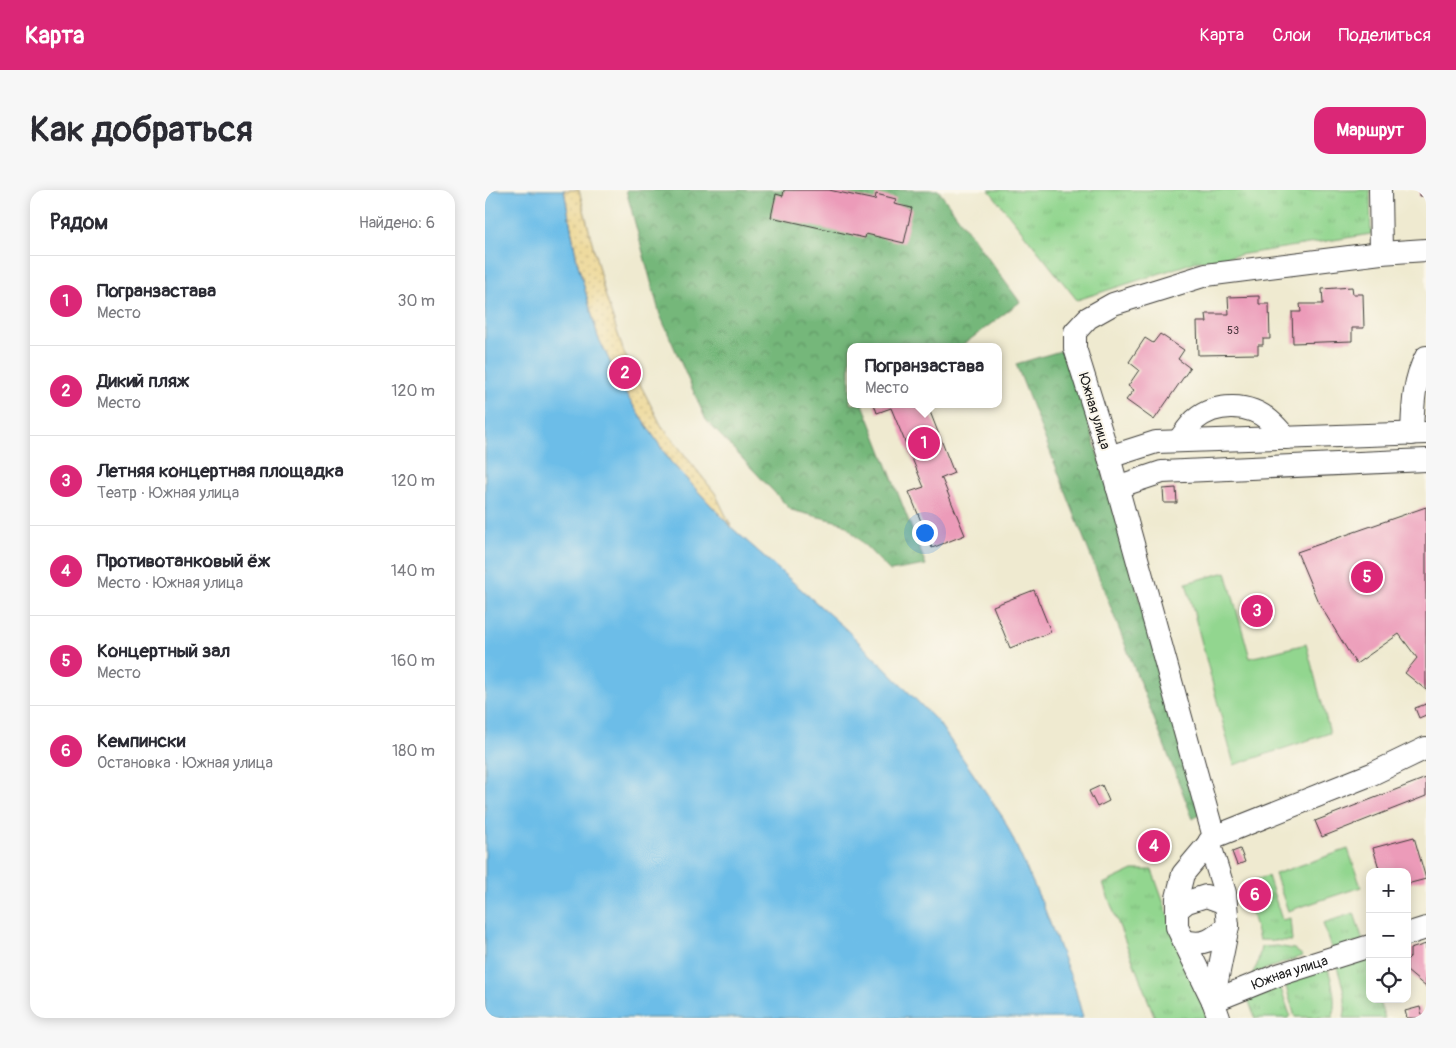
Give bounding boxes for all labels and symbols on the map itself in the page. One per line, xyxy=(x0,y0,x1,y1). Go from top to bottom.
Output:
house number: 53 xyxy=(1227,324,1239,337)
pin: 2 xyxy=(609,354,641,392)
street label: Южная улица xyxy=(1075,371,1114,451)
pin: 1 xyxy=(908,424,940,462)
your location xyxy=(912,520,938,546)
pin: 5 xyxy=(1351,558,1383,596)
pin: 3 xyxy=(1241,592,1273,630)
pin: 4 xyxy=(1138,827,1170,865)
pin: 6 xyxy=(1239,876,1271,914)
street label: Южная улица xyxy=(1249,952,1330,994)

